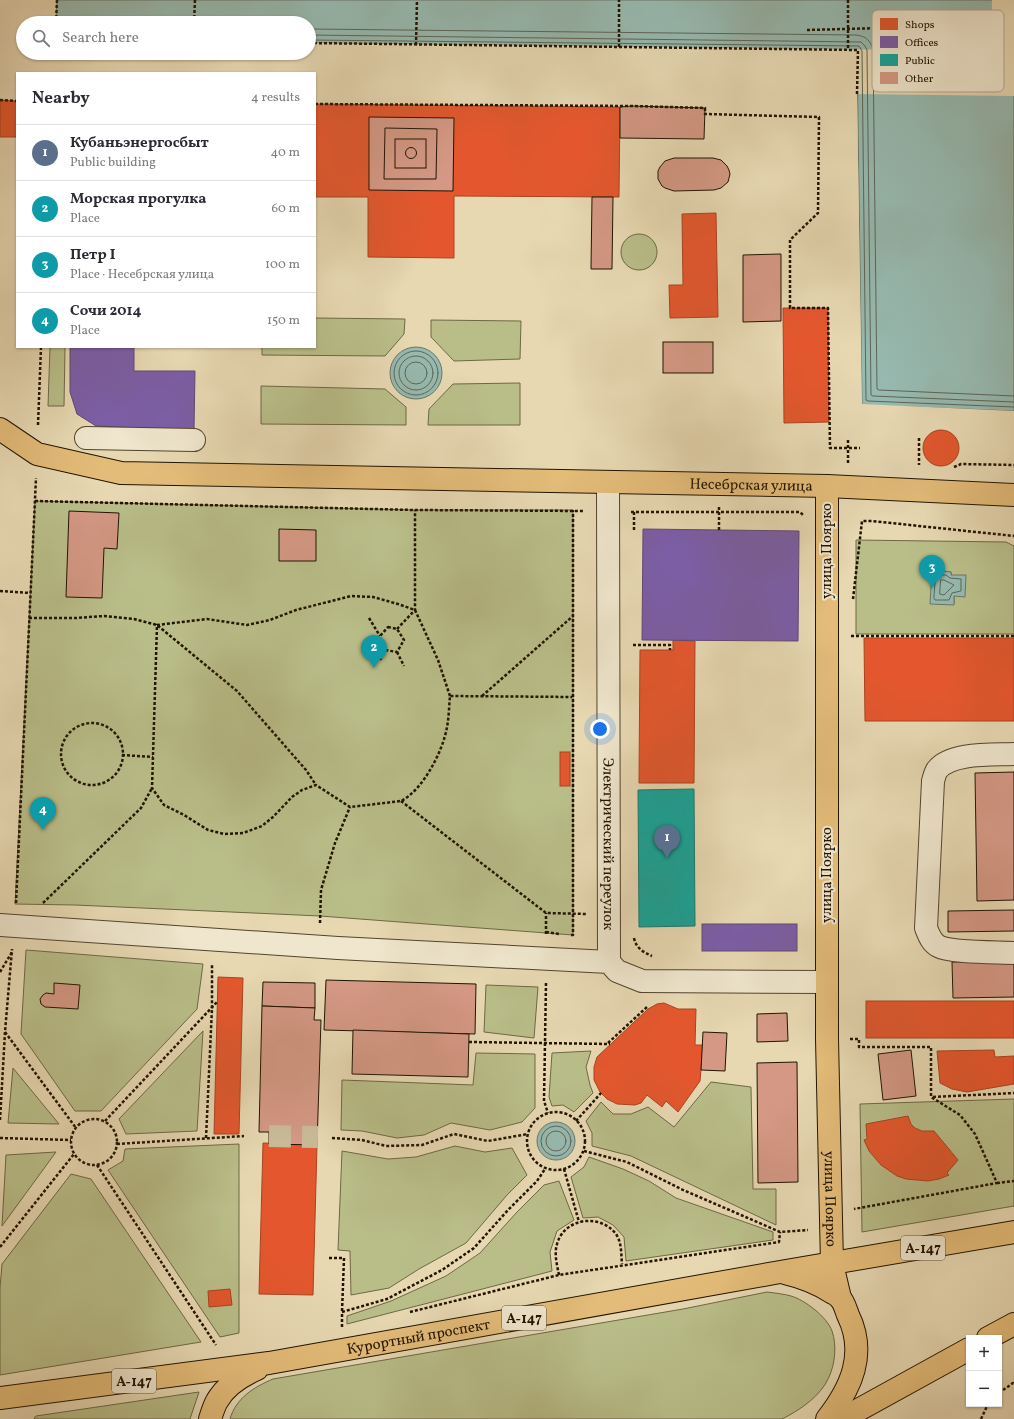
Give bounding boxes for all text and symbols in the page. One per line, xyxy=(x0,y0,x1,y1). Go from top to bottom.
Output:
legend xyxy=(872,10,1004,92)
search box xyxy=(16,16,316,60)
text: Shops xyxy=(905,18,935,33)
icon: search xyxy=(30,27,52,49)
text: Search here xyxy=(62,28,139,49)
text: Offices xyxy=(905,36,939,51)
text: Public xyxy=(905,54,935,69)
text: Other xyxy=(905,72,934,87)
text: Nearby xyxy=(32,87,90,110)
text: 4 results xyxy=(251,89,300,107)
text: Кубаньэнергосбыт xyxy=(70,133,209,154)
text: 1 xyxy=(42,144,48,162)
text: 40 m xyxy=(271,144,300,162)
text: Public building xyxy=(70,154,156,172)
text: Морская прогулка xyxy=(70,189,206,210)
text: 2 xyxy=(42,200,48,218)
text: 60 m xyxy=(272,200,300,218)
text: Place xyxy=(70,210,100,228)
text: Петр I xyxy=(70,245,116,266)
text: 3 xyxy=(42,256,48,274)
text: 100 m xyxy=(265,256,300,274)
text: Place · Несебрская улица xyxy=(70,266,214,284)
text: Сочи 2014 xyxy=(70,301,142,322)
text: 4 xyxy=(41,312,49,330)
text: 150 m xyxy=(267,312,300,330)
text: Place xyxy=(70,322,100,340)
street label: Несебрская улица xyxy=(689,474,813,498)
street label: улица Поярко xyxy=(817,503,838,599)
pin: 3 xyxy=(919,555,945,588)
pin: 2 xyxy=(361,635,387,668)
your location xyxy=(590,719,610,739)
street label: Электрический переулок xyxy=(597,758,618,930)
pin: 4 xyxy=(30,797,56,830)
pin: 1 xyxy=(654,825,680,858)
street label: улица Поярко xyxy=(817,827,838,923)
street label: улица Поярко xyxy=(817,1151,841,1247)
road number: А-147 xyxy=(901,1236,945,1260)
road number: А-147 xyxy=(502,1306,546,1330)
street label: Курортный проспект xyxy=(345,1315,492,1361)
map controls xyxy=(966,1335,1002,1407)
button: + xyxy=(966,1335,1002,1371)
road number: А-147 xyxy=(112,1369,156,1393)
button: − xyxy=(966,1371,1002,1407)

